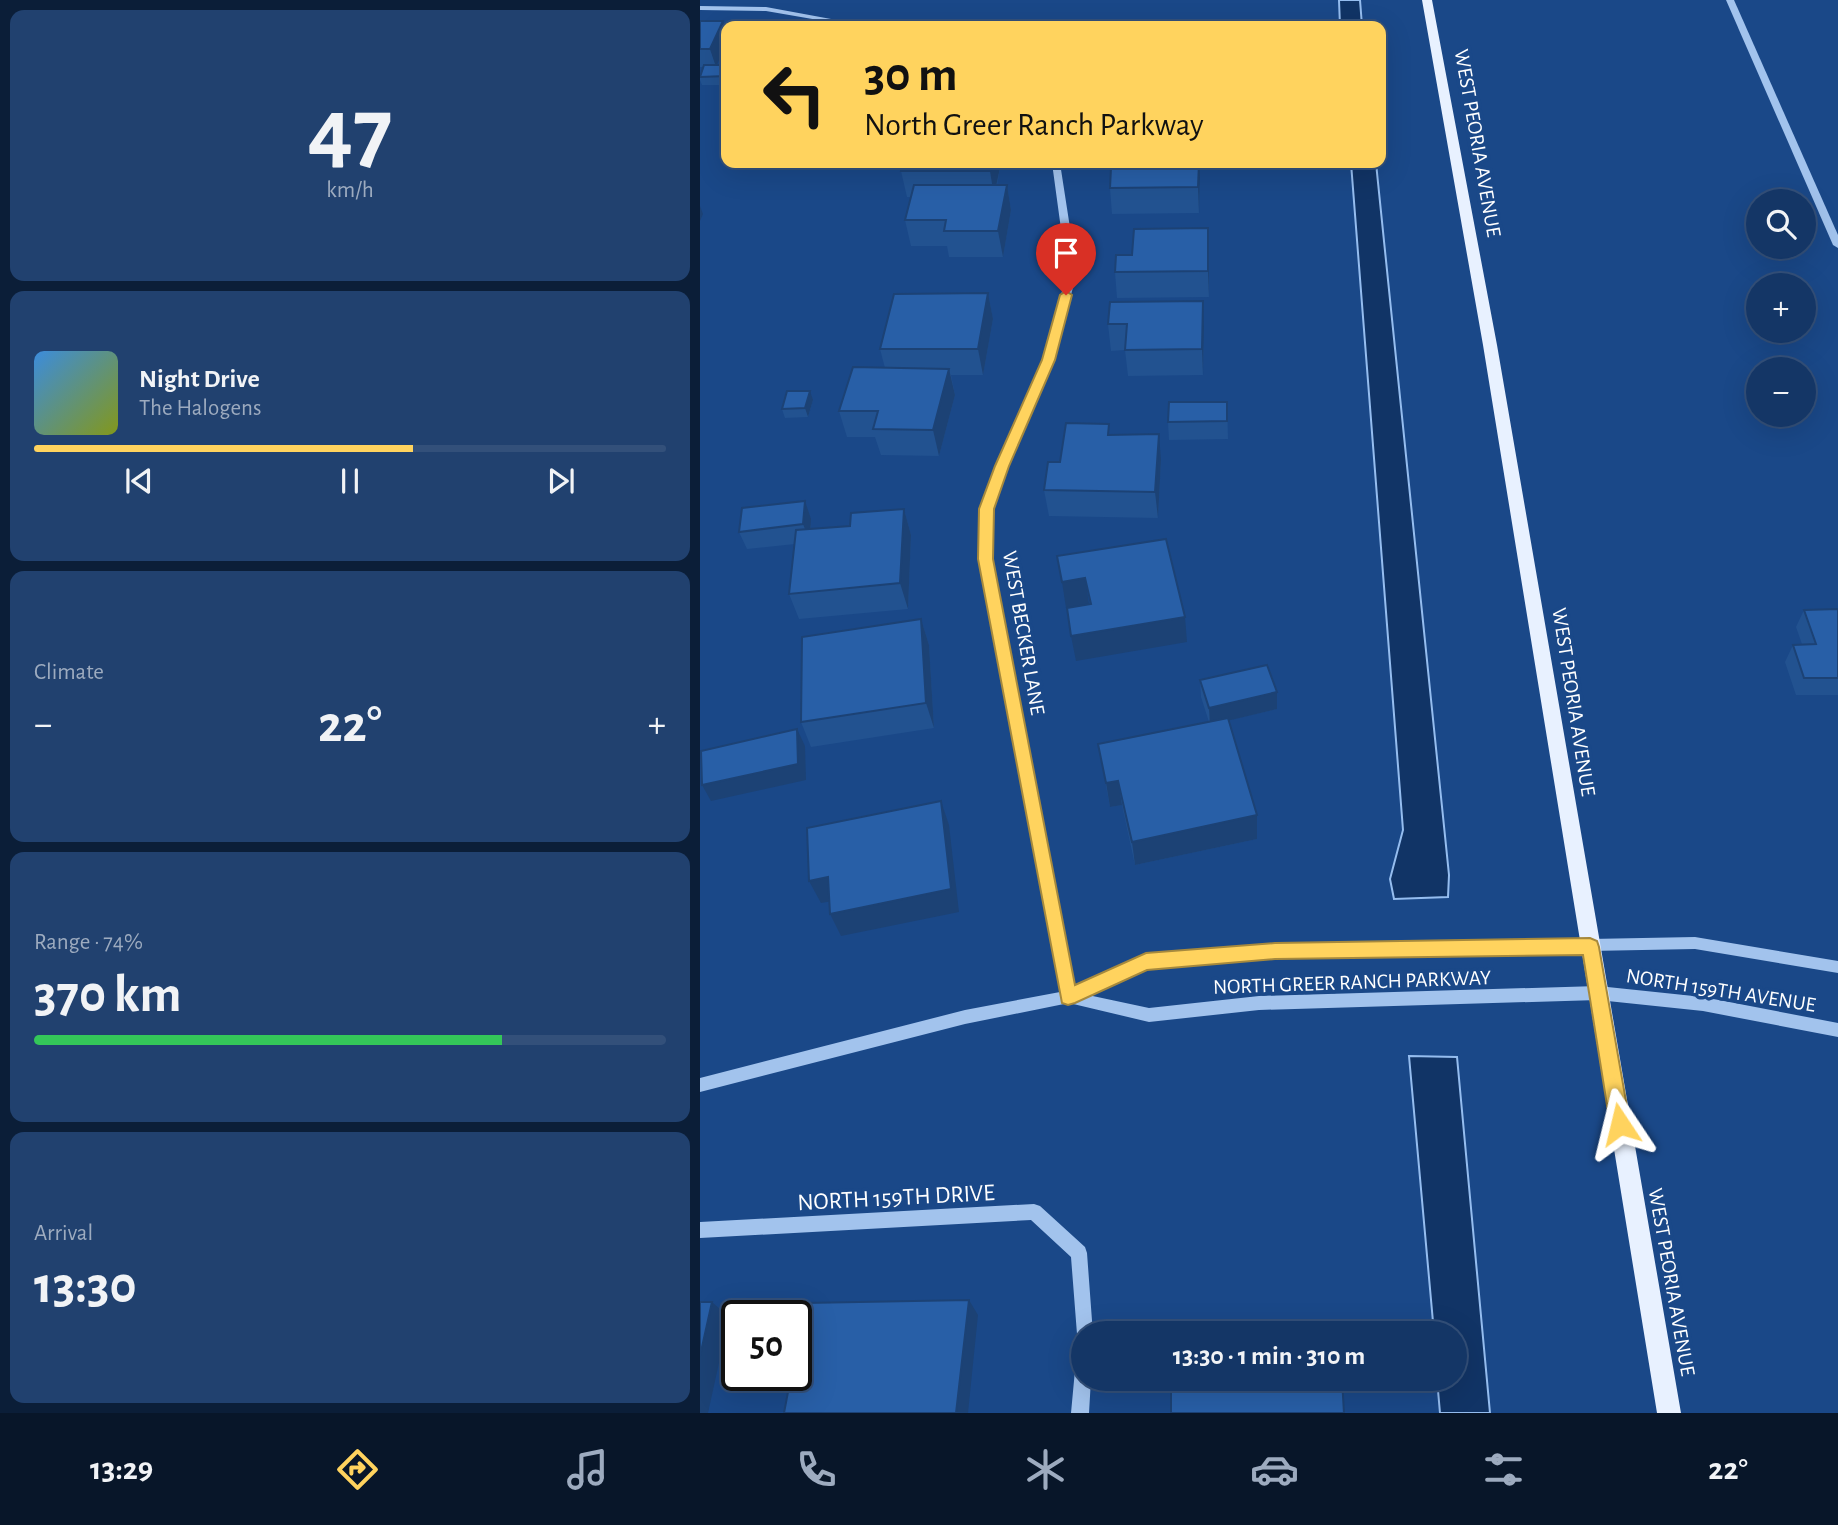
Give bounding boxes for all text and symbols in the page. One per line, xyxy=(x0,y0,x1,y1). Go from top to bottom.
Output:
street label: WEST PEORIA AVENUE xyxy=(1451,48,1504,239)
icon: left xyxy=(749,49,840,140)
text: 30 m xyxy=(864,51,958,100)
text: 47 xyxy=(307,86,393,177)
text: North Greer Ranch Parkway xyxy=(864,109,1204,141)
text: km/h xyxy=(326,179,374,202)
map controls xyxy=(1746,189,1816,427)
button: search xyxy=(1746,189,1816,259)
pin xyxy=(1036,223,1096,295)
icon: arrive xyxy=(1047,234,1085,272)
button: + xyxy=(1746,273,1816,343)
button: − xyxy=(1746,357,1816,427)
text: Night Drive xyxy=(139,366,260,392)
text: The Halogens xyxy=(139,397,261,420)
icon: previous xyxy=(120,462,158,500)
icon: pause xyxy=(331,462,369,500)
icon: next xyxy=(542,462,580,500)
street label: WEST BECKER LANE xyxy=(999,549,1048,717)
street label: WEST PEORIA AVENUE xyxy=(1548,606,1599,798)
text: Climate xyxy=(34,661,104,684)
text: 22° xyxy=(318,699,382,751)
text: − xyxy=(34,706,52,744)
text: + xyxy=(648,706,666,744)
text: Range · 74% xyxy=(34,931,143,954)
street label: NORTH 159TH AVENUE xyxy=(1625,965,1817,1016)
street label: NORTH GREER RANCH PARKWAY xyxy=(1213,967,1491,998)
text: 370 km xyxy=(34,969,182,1021)
position arrow xyxy=(1583,1087,1657,1161)
street label: NORTH 159TH DRIVE xyxy=(797,1181,996,1215)
street label: WEST PEORIA AVENUE xyxy=(1645,1187,1698,1378)
text: Arrival xyxy=(34,1222,93,1245)
text: 13:30 xyxy=(34,1260,137,1312)
speed limit sign: 50 xyxy=(721,1300,812,1391)
text: 13:30 · 1 min · 310 m xyxy=(1173,1343,1365,1369)
icon: directions xyxy=(333,1445,382,1494)
icon: music xyxy=(563,1445,612,1494)
icon: phone xyxy=(792,1445,841,1494)
icon: climate xyxy=(1021,1445,1070,1494)
icon: car xyxy=(1250,1445,1299,1494)
icon: filters xyxy=(1479,1445,1528,1494)
text: 13:29 xyxy=(90,1453,153,1485)
text: 22° xyxy=(1708,1453,1748,1485)

